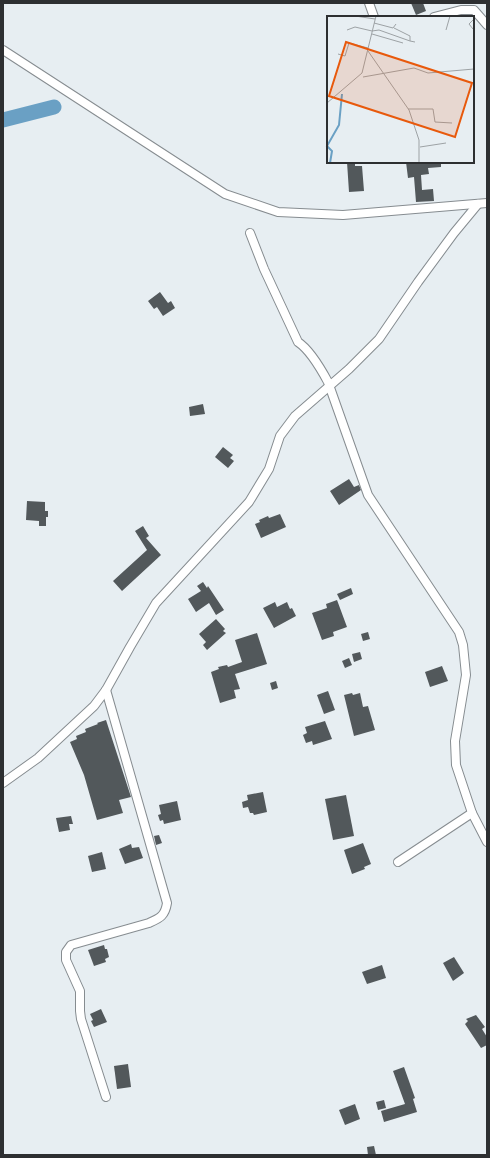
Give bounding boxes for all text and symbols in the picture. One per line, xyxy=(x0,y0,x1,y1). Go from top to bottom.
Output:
inset map xyxy=(327,16,474,163)

